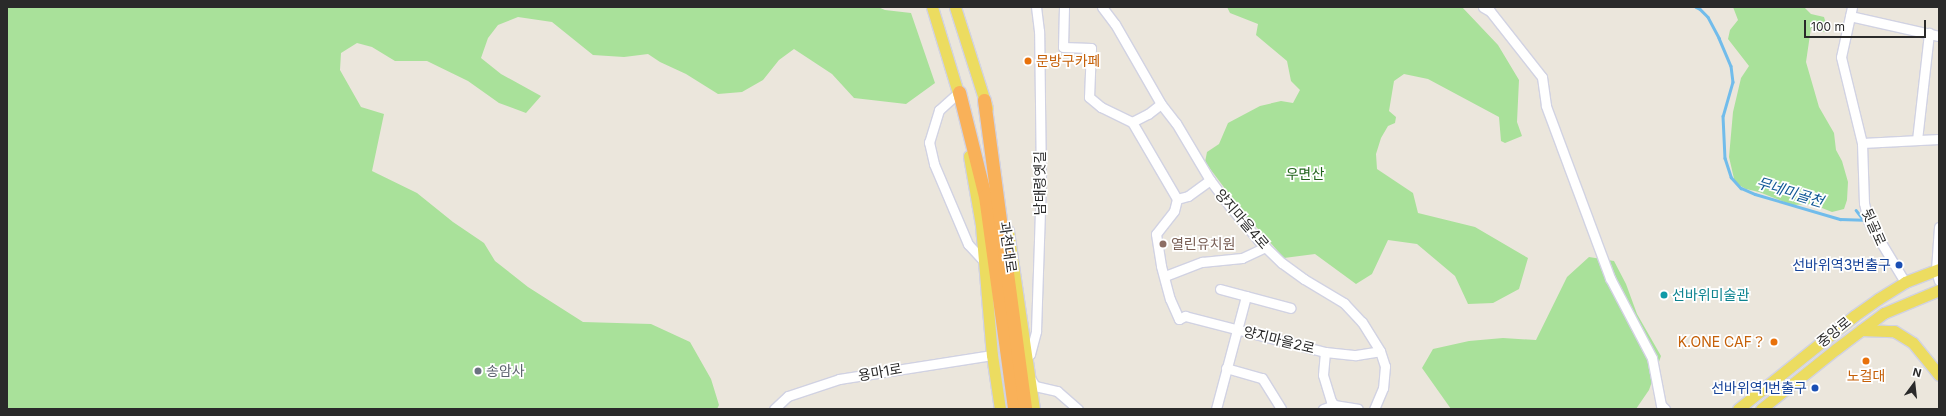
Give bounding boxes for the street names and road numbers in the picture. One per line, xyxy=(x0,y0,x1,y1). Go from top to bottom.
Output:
street label: 남태령옛길 xyxy=(1032,151,1048,215)
street label: 양지마을4로 xyxy=(1212,186,1272,252)
street label: 뒷골로 xyxy=(1858,206,1890,248)
street label: 과천대로 xyxy=(996,220,1020,274)
street label: 중앙로 xyxy=(1814,313,1854,351)
street label: 양지마을2로 xyxy=(1242,323,1316,357)
street label: 용마1로 xyxy=(857,360,903,384)

